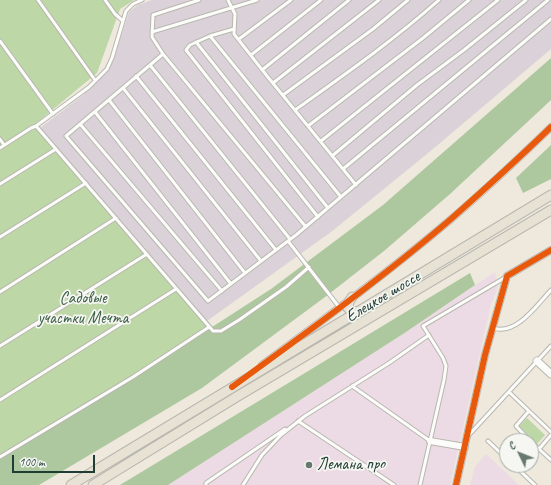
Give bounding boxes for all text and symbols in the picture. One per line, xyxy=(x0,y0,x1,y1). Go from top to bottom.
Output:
street label: Елецкое шоссе xyxy=(342,267,424,327)
park label: Садовые участки Мечта xyxy=(38,289,128,329)
north arrow xyxy=(499,433,539,473)
text: С xyxy=(504,439,518,452)
scale bar xyxy=(14,447,97,473)
text: 100 m xyxy=(19,454,45,470)
place label: Лемана про xyxy=(317,455,385,475)
marker: Лемана про xyxy=(304,460,314,470)

